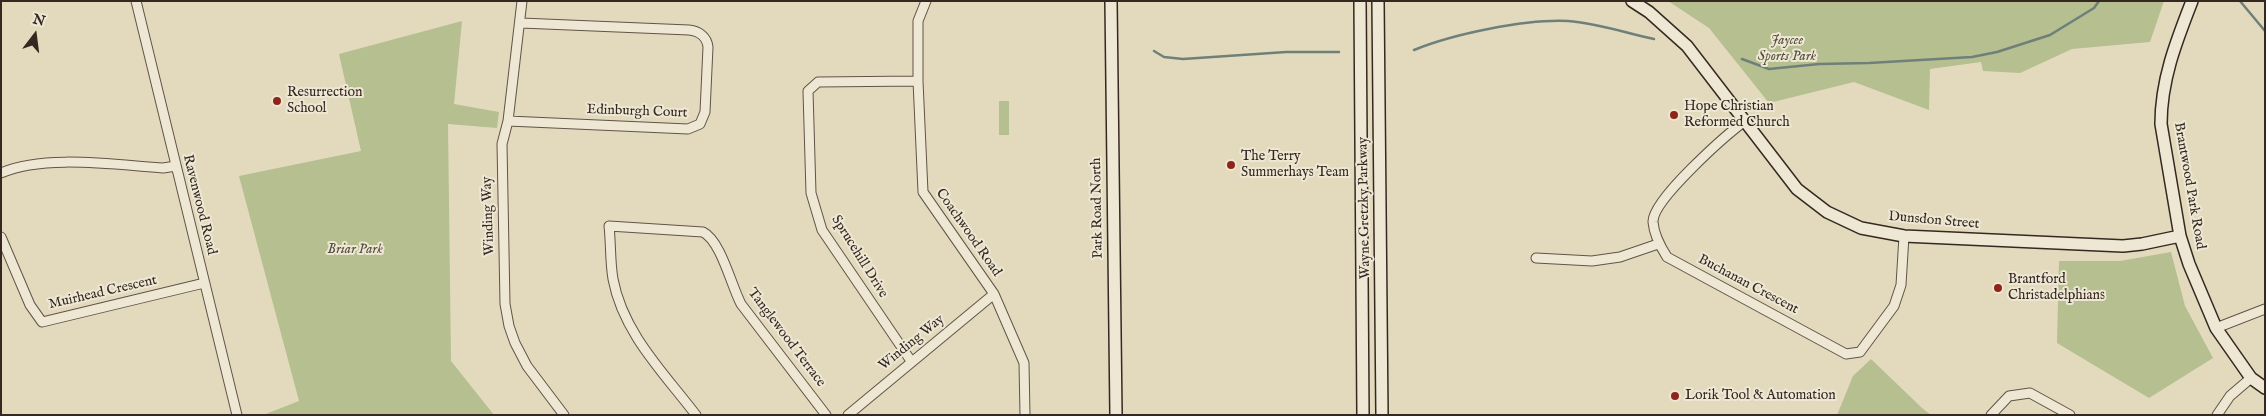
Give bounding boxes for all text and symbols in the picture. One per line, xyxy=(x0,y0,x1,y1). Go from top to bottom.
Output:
north arrow xyxy=(10,10,60,60)
text: N xyxy=(31,10,47,31)
park label: Jaycee Sports Park xyxy=(1758,33,1816,65)
place label: Resurrection School xyxy=(287,85,362,118)
marker: Resurrection School xyxy=(271,95,283,107)
place label: Hope Christian Reformed Church xyxy=(1684,99,1790,132)
street label: Edinburgh Court xyxy=(586,102,688,122)
marker: Hope Christian Reformed Church xyxy=(1668,109,1680,121)
street label: Brantwood Park Road xyxy=(2170,121,2208,251)
street label: Wayne Gretzky Parkway xyxy=(1355,137,1375,279)
place label: The Terry Summerhays Team xyxy=(1241,149,1349,182)
street label: Ravenwood Road xyxy=(178,153,220,257)
street label: Park Road North xyxy=(1089,157,1107,259)
marker: The Terry Summerhays Team xyxy=(1225,159,1237,171)
street label: Winding Way xyxy=(479,176,499,256)
street label: Coachwood Road xyxy=(932,186,1004,280)
street label: Dunsdon Street xyxy=(1888,209,1980,233)
street label: Sprucehill Drive xyxy=(827,213,891,301)
park label: Briar Park xyxy=(327,242,383,258)
street label: Buchanan Crescent xyxy=(1695,251,1801,319)
street label: Muirhead Crescent xyxy=(47,272,159,314)
place label: Brantford Christadelphians xyxy=(2008,272,2105,304)
marker: Brantford Christadelphians xyxy=(1992,282,2004,294)
street label: Tanglewood Terrace xyxy=(743,285,829,391)
street label: Winding Way xyxy=(876,312,948,374)
place label: Lorik Tool & Automation xyxy=(1685,388,1836,404)
marker: Lorik Tool & Automation xyxy=(1669,390,1681,402)

